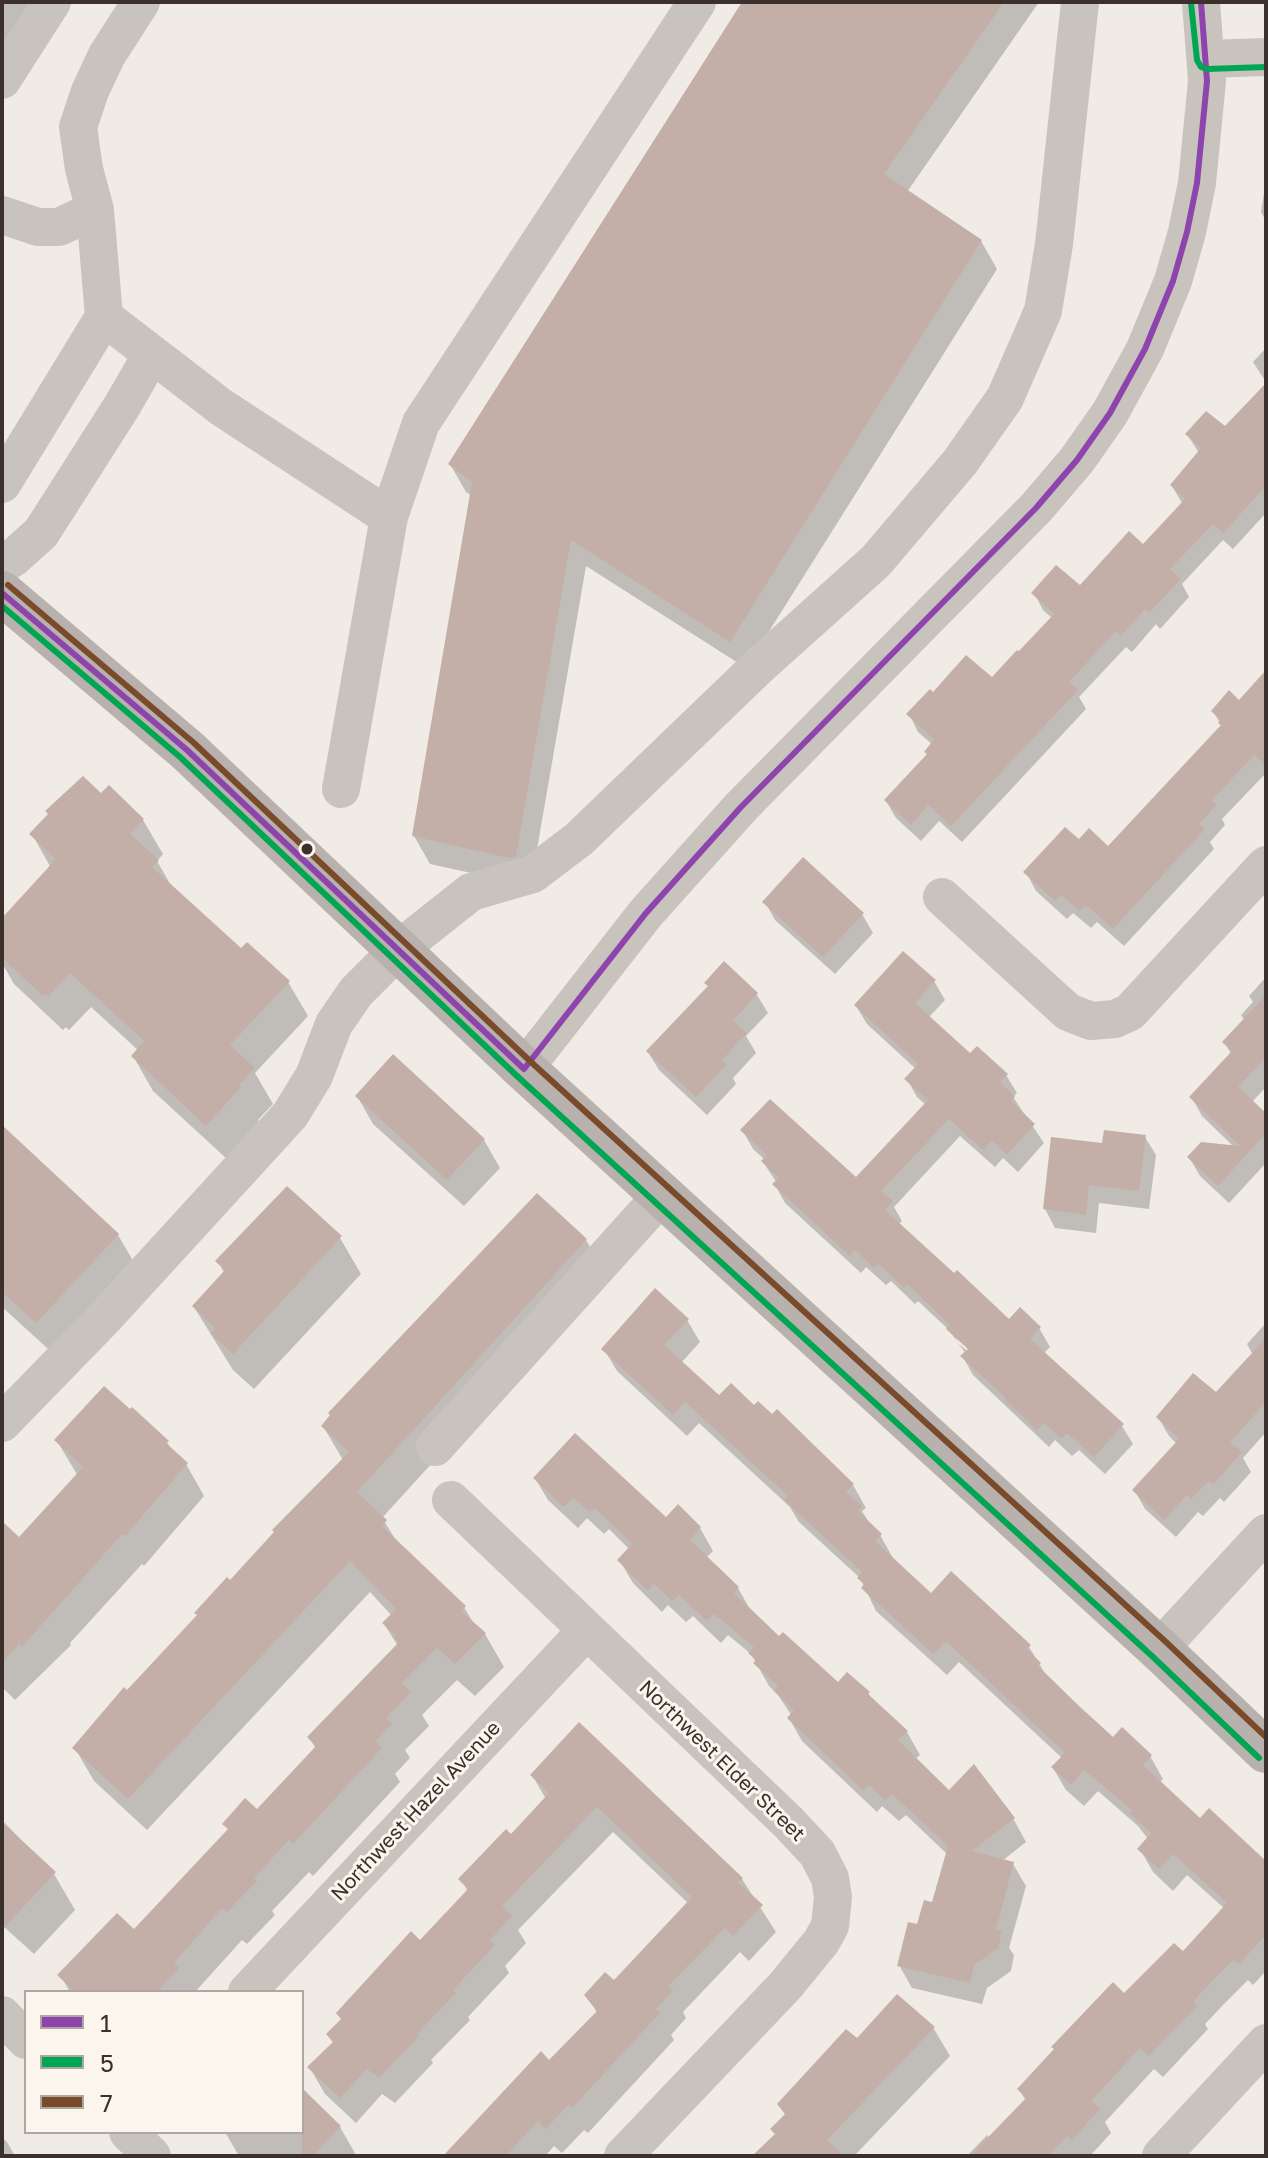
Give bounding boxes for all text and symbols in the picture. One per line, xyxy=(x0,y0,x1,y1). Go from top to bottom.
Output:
unlabelled marker xyxy=(299,841,315,857)
street label: Northwest Elder Street xyxy=(634,1676,810,1846)
street label: Northwest Hazel Avenue xyxy=(326,1716,506,1906)
legend xyxy=(24,1990,304,2134)
text: 1 xyxy=(100,2008,112,2037)
text: 5 xyxy=(100,2048,114,2077)
text: 7 xyxy=(100,2088,113,2117)

